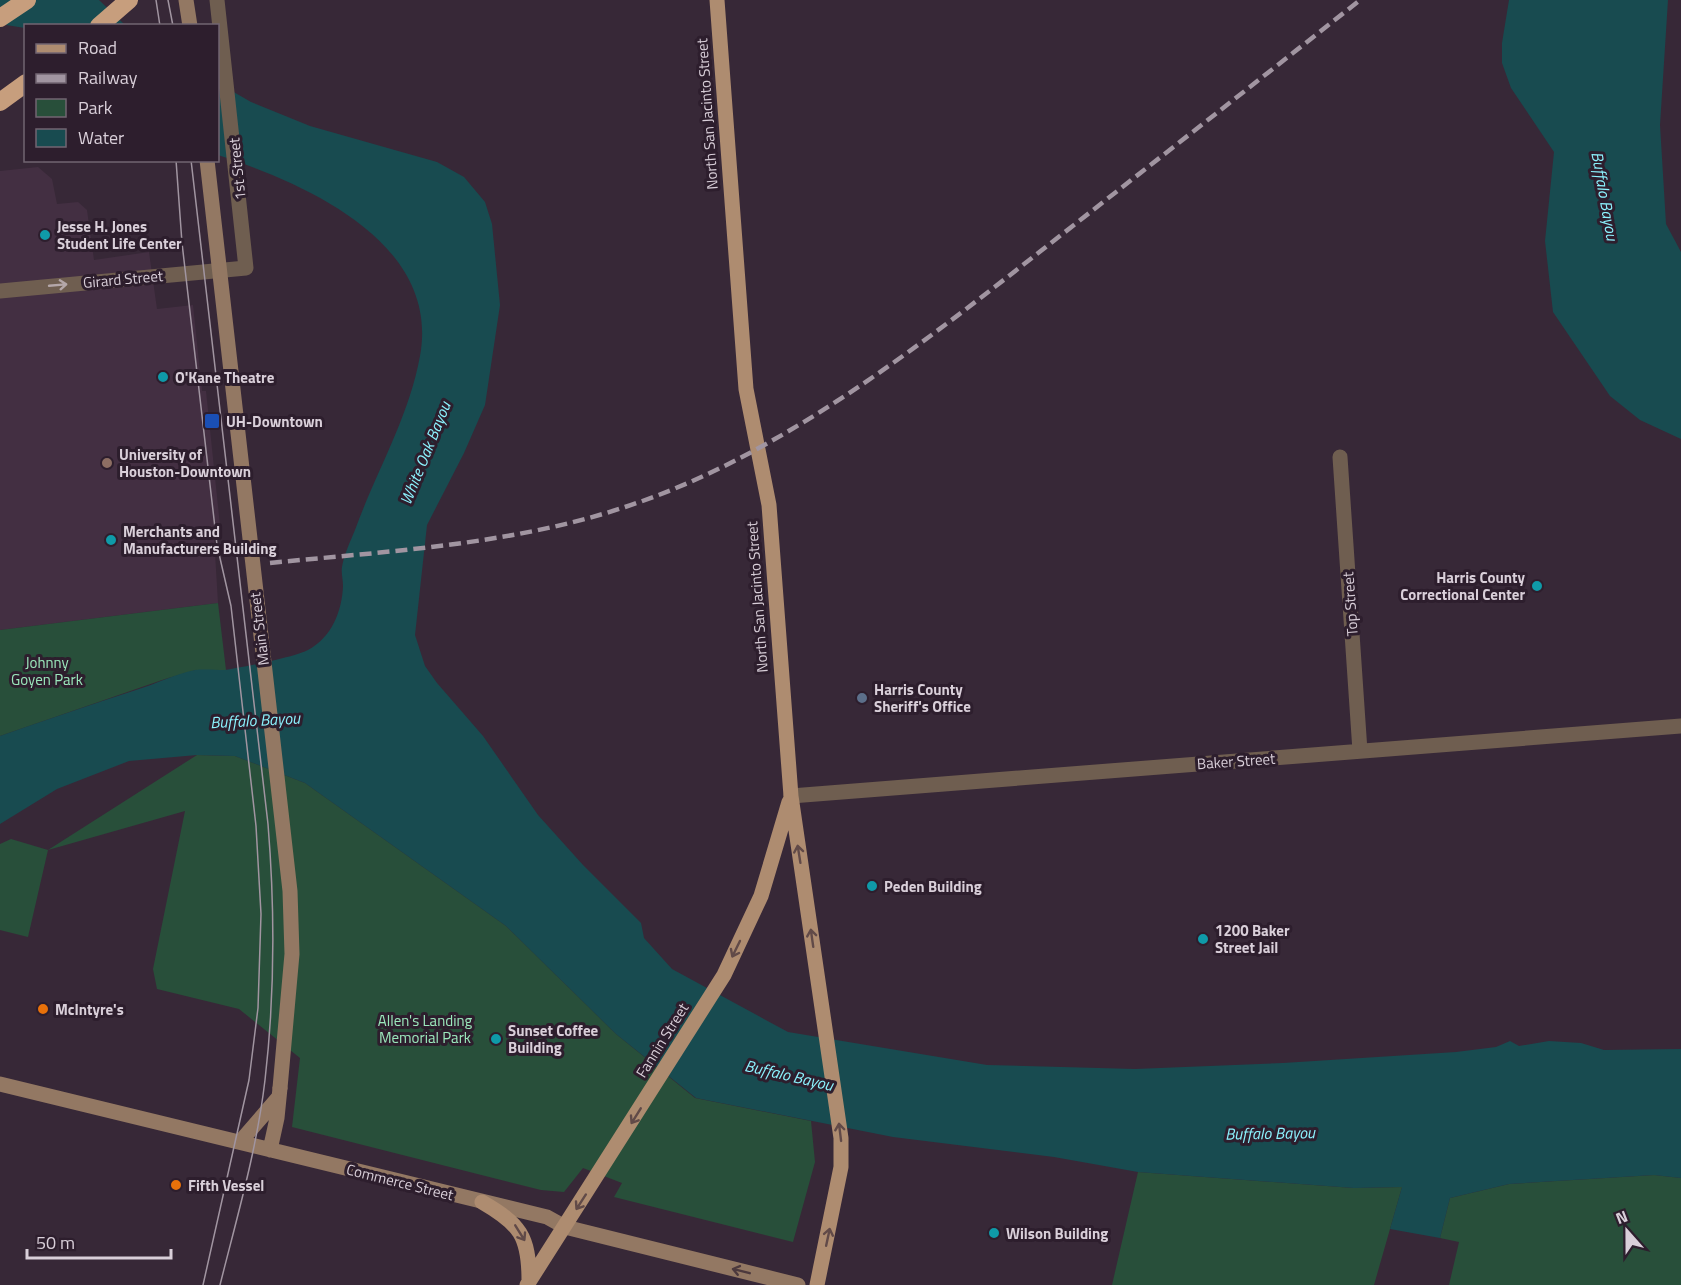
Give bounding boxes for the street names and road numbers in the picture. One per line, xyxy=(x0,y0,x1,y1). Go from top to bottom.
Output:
street label: North San Jacinto Street xyxy=(690,37,724,190)
street label: 1st Street xyxy=(222,136,252,201)
street label: Girard Street xyxy=(82,264,165,294)
street label: North San Jacinto Street xyxy=(740,520,774,673)
street label: Top Street xyxy=(1336,570,1364,637)
street label: Main Street xyxy=(243,590,275,667)
street label: Baker Street xyxy=(1196,747,1277,775)
street label: Fannin Street xyxy=(630,998,694,1082)
street label: Commerce Street xyxy=(344,1158,457,1207)

